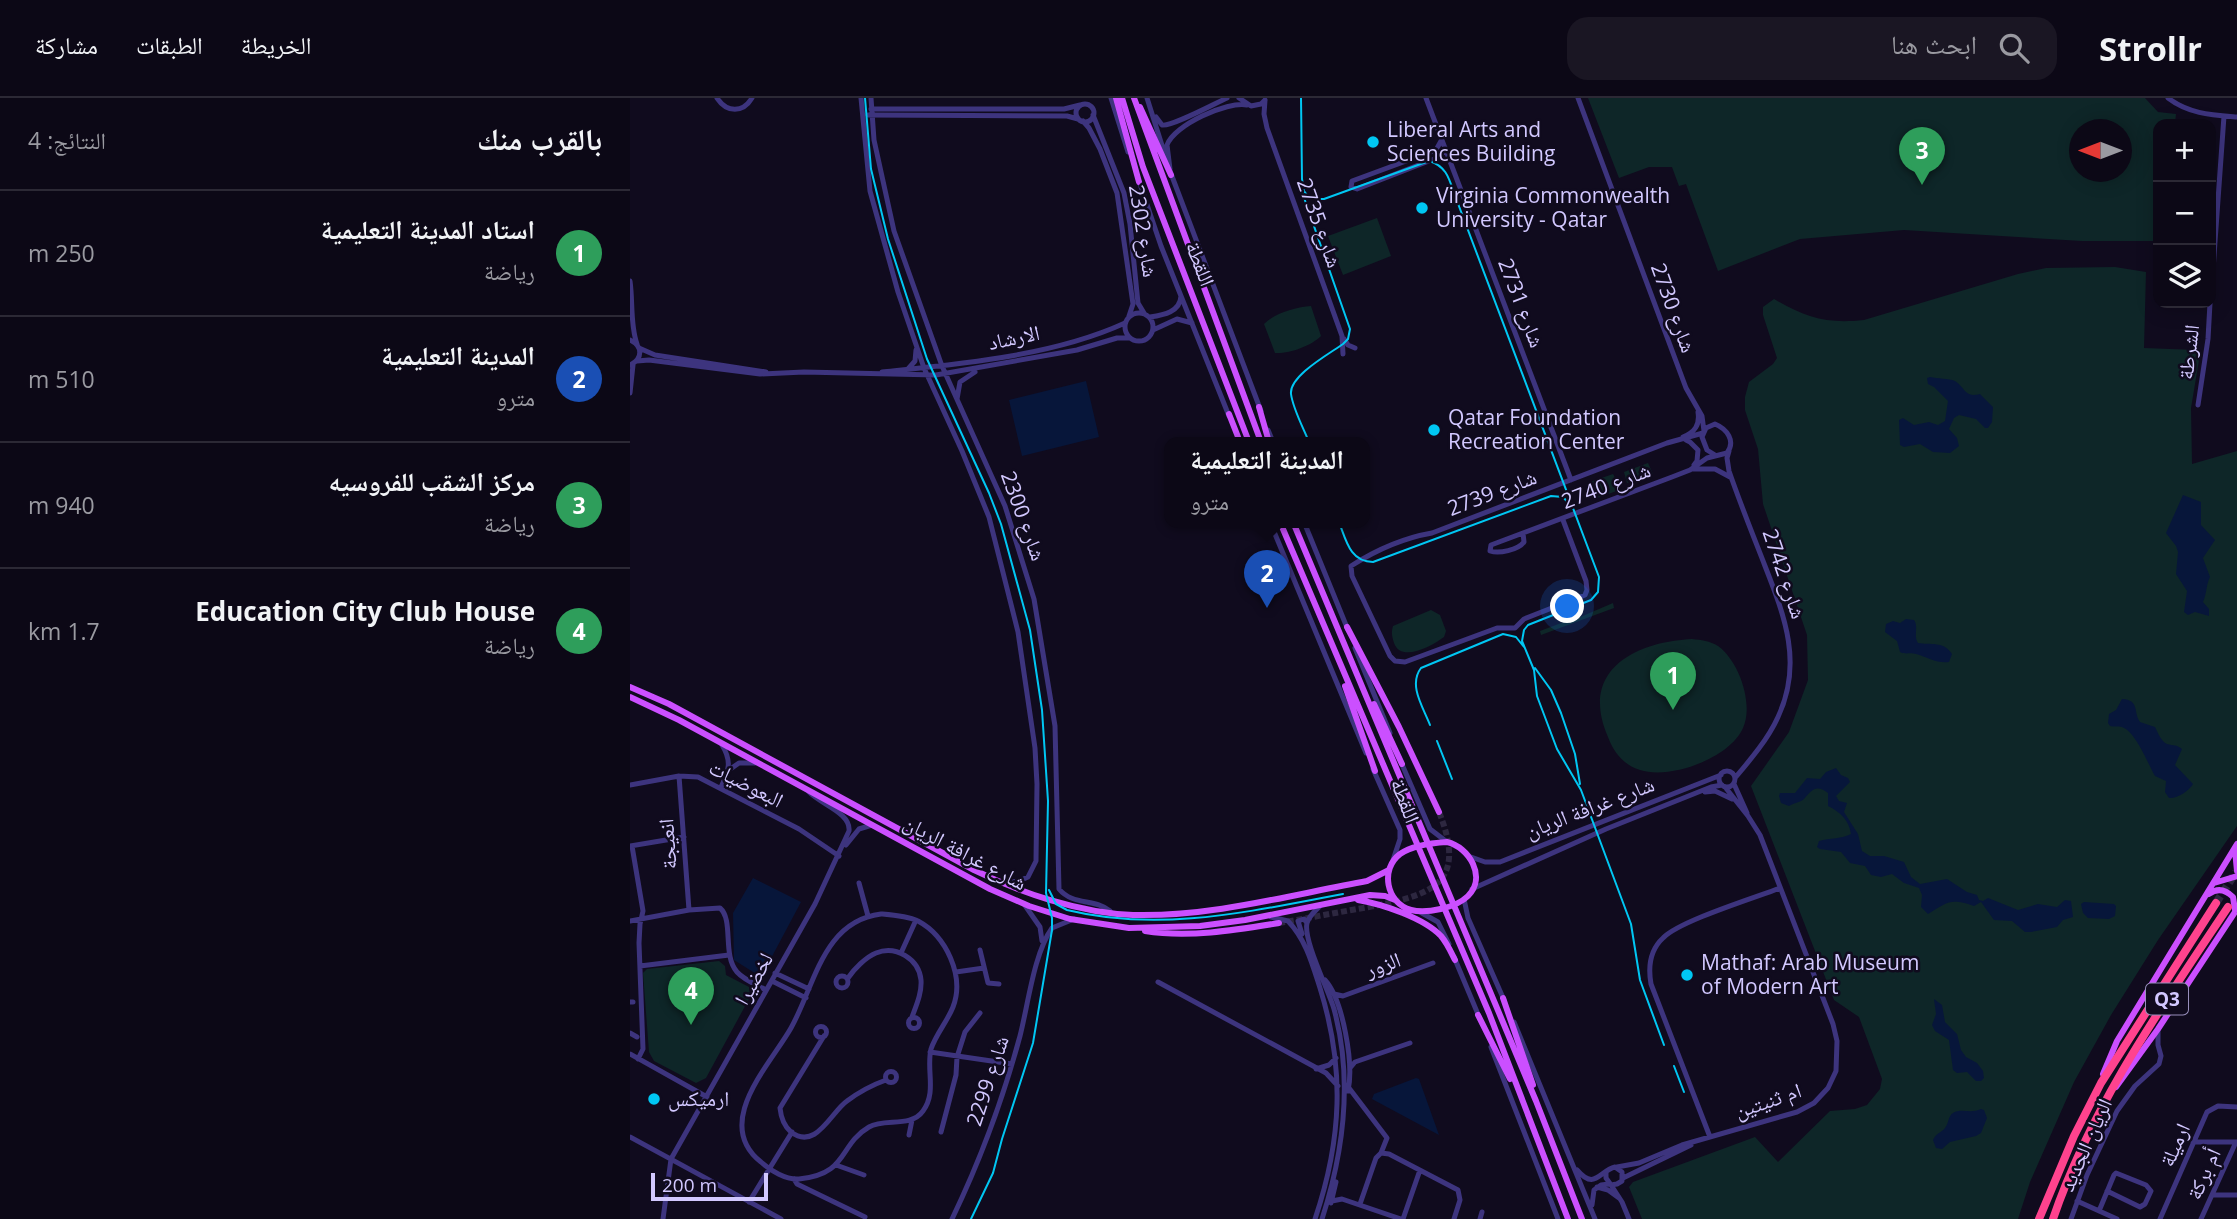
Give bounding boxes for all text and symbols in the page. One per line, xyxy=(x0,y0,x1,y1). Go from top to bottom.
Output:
search box xyxy=(1567,17,2057,80)
text: ابحث هنا xyxy=(1891,26,1977,62)
text: Strollr xyxy=(2099,26,2202,71)
text: مشاركة xyxy=(35,28,98,61)
text: الطبقات xyxy=(136,28,203,61)
text: الخريطة xyxy=(241,28,311,61)
icon: search xyxy=(1995,29,2033,67)
place label: Liberal Arts and Sciences Building xyxy=(1387,115,1555,167)
text: بالقرب منك xyxy=(477,118,602,159)
north arrow xyxy=(2069,119,2132,182)
map controls xyxy=(2153,119,2216,308)
button: + xyxy=(2153,119,2216,182)
text: النتائج: 4 xyxy=(28,124,106,156)
pin: 3 xyxy=(1899,127,1945,185)
marker: Liberal Arts and Sciences Building xyxy=(1365,134,1381,150)
street label: شارع 2735 xyxy=(1291,174,1349,271)
place label: Virginia Commonwealth University - Qatar xyxy=(1436,181,1670,233)
button: − xyxy=(2153,182,2216,245)
street label: شارع 2302 xyxy=(1123,183,1165,279)
marker: Virginia Commonwealth University - Qatar xyxy=(1414,200,1430,216)
text: استاد المدينة التعليمية xyxy=(321,211,535,247)
text: 250 m xyxy=(28,237,95,269)
text: 1 xyxy=(572,237,586,269)
street label: اللقطة xyxy=(1180,237,1222,290)
button: layers xyxy=(2153,245,2216,308)
street label: شارع 2731 xyxy=(1492,254,1552,351)
text: رياضة xyxy=(484,255,535,287)
street label: شارع 2730 xyxy=(1645,259,1703,356)
street label: الارشاد xyxy=(986,318,1042,356)
street label: الشرطة xyxy=(2171,323,2205,381)
text: المدينة التعليمية xyxy=(381,337,535,373)
text: 510 m xyxy=(28,363,95,395)
text: 2 xyxy=(572,363,586,395)
text: مترو xyxy=(496,381,535,413)
place label: Qatar Foundation Recreation Center xyxy=(1448,403,1625,455)
marker: Qatar Foundation Recreation Center xyxy=(1426,422,1442,438)
popup xyxy=(1164,437,1370,528)
text: المدينة التعليمية xyxy=(1190,441,1344,477)
street label: شارع 2740 xyxy=(1557,455,1654,515)
street label: شارع 2739 xyxy=(1443,462,1540,522)
text: مركز الشقب للفروسيه xyxy=(328,463,535,499)
street label: شارع 2300 xyxy=(995,467,1053,564)
text: مترو xyxy=(1190,485,1229,517)
text: 940 m xyxy=(28,489,95,521)
text: 3 xyxy=(572,489,586,521)
text: رياضة xyxy=(484,507,535,539)
street label: شارع 2742 xyxy=(1757,525,1813,622)
pin: 2 xyxy=(1244,550,1290,608)
your location xyxy=(1550,589,1584,623)
text: Education City Club House xyxy=(195,593,535,629)
text: 1.7 km xyxy=(28,615,100,647)
text: 4 xyxy=(572,615,586,647)
text: رياضة xyxy=(484,629,535,661)
pin: 1 xyxy=(1650,652,1696,710)
street label: البعوضيات xyxy=(705,753,788,814)
street label: شارع غرافة الريان xyxy=(1521,770,1658,845)
street label: اللقطة xyxy=(1385,774,1427,827)
street label: شارع غرافة الريان xyxy=(899,808,1032,896)
street label: انعيجة xyxy=(651,818,683,870)
street label: الزور xyxy=(1360,945,1404,984)
street label: لخضيرا xyxy=(727,947,779,1010)
place label: Mathaf: Arab Museum of Modern Art xyxy=(1701,948,1919,1000)
pin: 4 xyxy=(668,967,714,1025)
marker: Mathaf: Arab Museum of Modern Art xyxy=(1679,967,1695,983)
road number: Q3 xyxy=(2146,984,2188,1015)
street label: شارع 2299 xyxy=(959,1032,1015,1129)
street label: ام ثنيتين xyxy=(1730,1076,1805,1125)
place label: ارميكس xyxy=(668,1084,729,1112)
marker: ارميكس xyxy=(646,1091,662,1107)
street label: الريان الجديد xyxy=(2052,1094,2118,1195)
street label: ارميلة xyxy=(2152,1118,2196,1171)
street label: أم بركة xyxy=(2179,1144,2228,1204)
scale bar xyxy=(651,1170,768,1202)
text: 200 m xyxy=(662,1172,717,1198)

